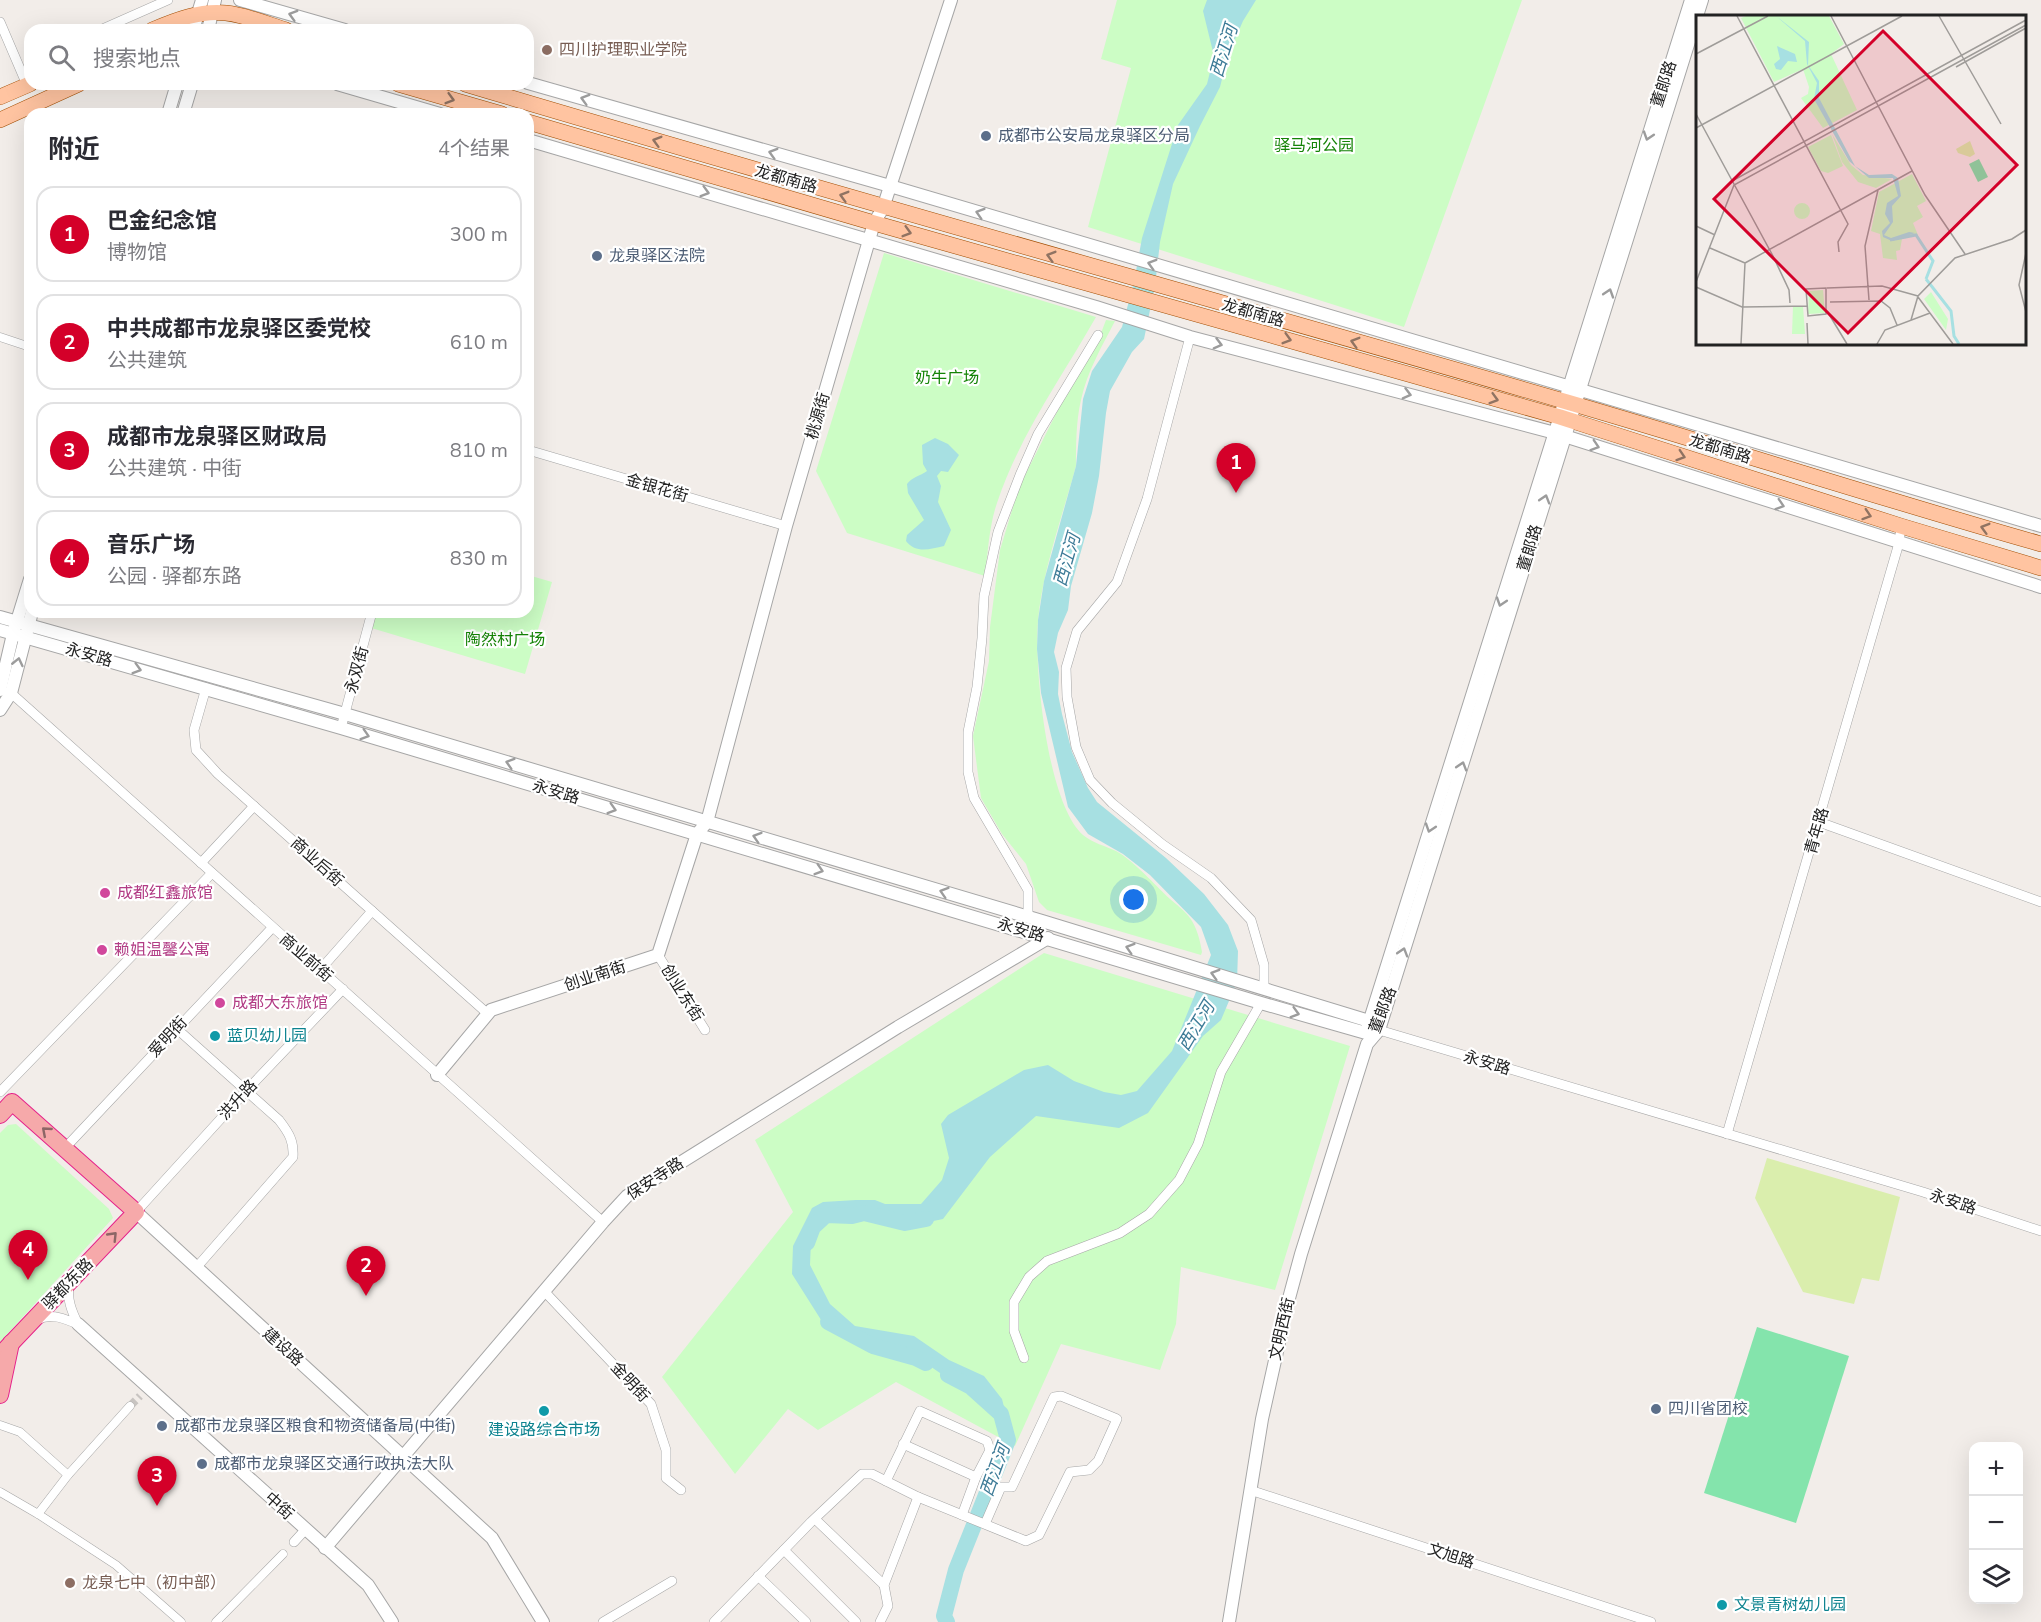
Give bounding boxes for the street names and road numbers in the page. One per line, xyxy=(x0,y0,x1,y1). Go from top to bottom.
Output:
street label: 董郞路 xyxy=(1646,58,1682,110)
street label: 龙都南路 xyxy=(752,160,820,198)
street label: 龙都南路 xyxy=(1219,294,1287,332)
street label: 桃源街 xyxy=(801,390,835,442)
street label: 龙都南路 xyxy=(1686,429,1754,469)
street label: 金银花街 xyxy=(623,469,691,507)
street label: 董郞路 xyxy=(1512,522,1548,574)
street label: 永安路 xyxy=(63,638,115,672)
street label: 永双街 xyxy=(340,644,374,696)
street label: 永安路 xyxy=(530,774,582,810)
street label: 青年路 xyxy=(1800,805,1834,857)
street label: 商业后街 xyxy=(286,832,348,892)
street label: 永安路 xyxy=(995,912,1047,948)
street label: 商业前街 xyxy=(275,929,337,987)
street label: 创业南街 xyxy=(561,956,629,996)
street label: 创业东街 xyxy=(656,960,708,1026)
street label: 董郞路 xyxy=(1364,984,1402,1036)
street label: 爱明街 xyxy=(144,1012,192,1062)
street label: 永安路 xyxy=(1461,1045,1513,1081)
street label: 洪升路 xyxy=(214,1075,262,1125)
street label: 保安寺路 xyxy=(622,1152,688,1206)
street label: 永安路 xyxy=(1927,1184,1979,1220)
street label: 驿都东路 xyxy=(38,1253,98,1315)
street label: 文明西街 xyxy=(1264,1295,1300,1363)
street label: 建设路 xyxy=(258,1323,308,1371)
street label: 金明街 xyxy=(606,1357,654,1407)
street label: 中街 xyxy=(260,1487,298,1525)
street label: 文旭路 xyxy=(1425,1538,1477,1574)

